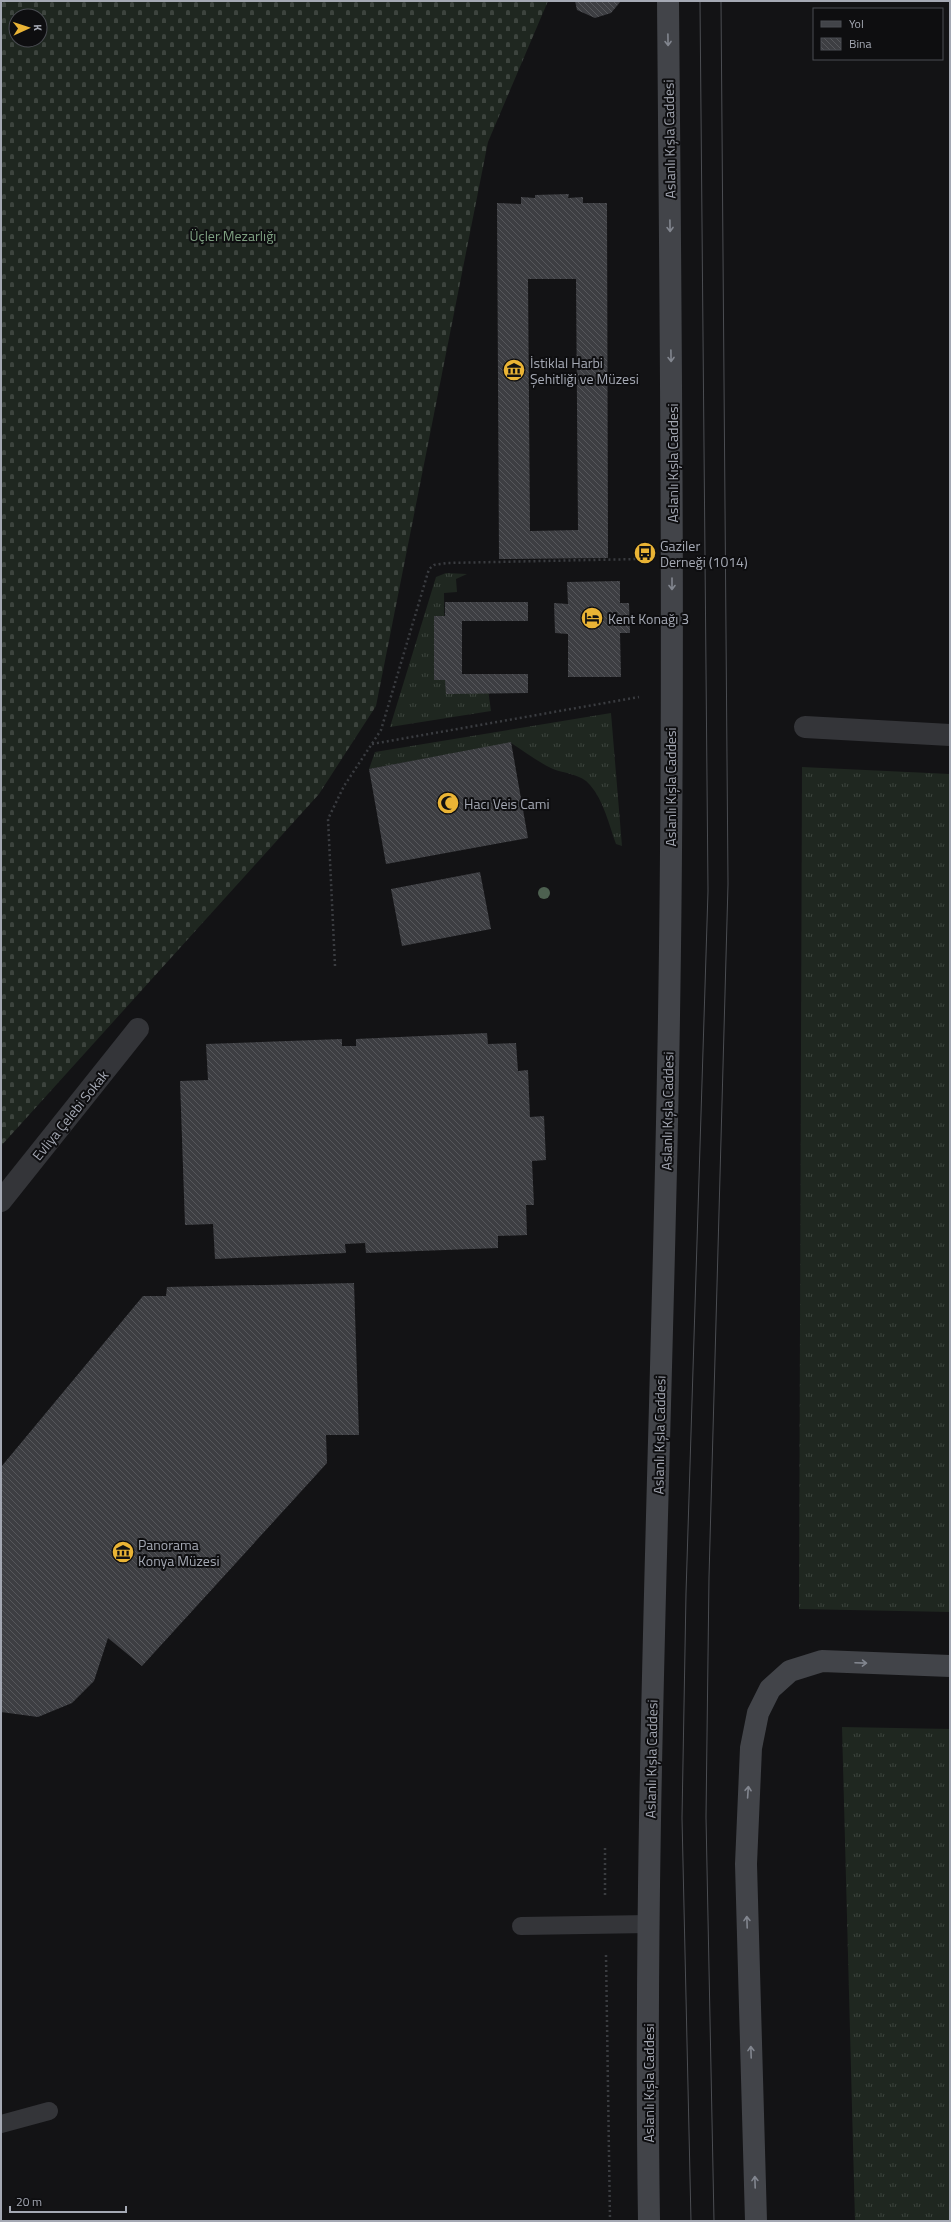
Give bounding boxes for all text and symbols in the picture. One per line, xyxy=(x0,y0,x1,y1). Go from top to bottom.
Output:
north arrow xyxy=(8,8,48,48)
legend xyxy=(813,8,943,60)
text: Yol xyxy=(849,14,864,33)
text: K xyxy=(30,24,46,32)
one-way arrow xyxy=(664,33,672,46)
text: Bina xyxy=(849,34,871,53)
street label: Aslanlı Kışla Caddesi xyxy=(657,79,681,199)
one-way arrow xyxy=(666,219,674,232)
park label: Üçler Mezarlığı xyxy=(190,225,276,246)
one-way arrow xyxy=(668,349,675,362)
place label: İstiklal Harbi Şehitliği ve Müzesi xyxy=(530,352,639,389)
museum icon: İstiklal Harbi Şehitliği ve Müzesi xyxy=(501,357,527,383)
street label: Aslanlı Kışla Caddesi xyxy=(662,404,683,522)
place label: Gaziler Derneği (1014) xyxy=(660,535,748,572)
bus stop icon: Gaziler Derneği (1014) xyxy=(632,540,658,566)
one-way arrow xyxy=(668,577,676,590)
hotel icon: Kent Konağı 3 xyxy=(579,605,605,631)
place label: Kent Konağı 3 xyxy=(608,608,689,629)
street label: Aslanlı Kışla Caddesi xyxy=(660,728,681,846)
mosque icon: Hacı Veis Cami xyxy=(435,790,461,816)
place label: Hacı Veis Cami xyxy=(464,793,550,814)
street label: Aslanlı Kışla Caddesi xyxy=(655,1051,679,1171)
street label: Evliya Çelebi Sokak xyxy=(27,1065,113,1165)
street label: Aslanlı Kışla Caddesi xyxy=(647,1375,671,1495)
place label: Panorama Konya Müzesi xyxy=(138,1534,219,1571)
museum icon: Panorama Konya Müzesi xyxy=(110,1539,136,1565)
one-way arrow xyxy=(854,1659,867,1667)
street label: Aslanlı Kışla Caddesi xyxy=(639,1699,663,1819)
one-way arrow xyxy=(745,1786,752,1799)
one-way arrow xyxy=(744,1916,751,1929)
street label: Aslanlı Kışla Caddesi xyxy=(638,2024,659,2142)
one-way arrow xyxy=(747,2046,755,2059)
one-way arrow xyxy=(751,2176,759,2189)
scale bar xyxy=(10,2188,126,2214)
text: 20 m xyxy=(16,2192,42,2211)

